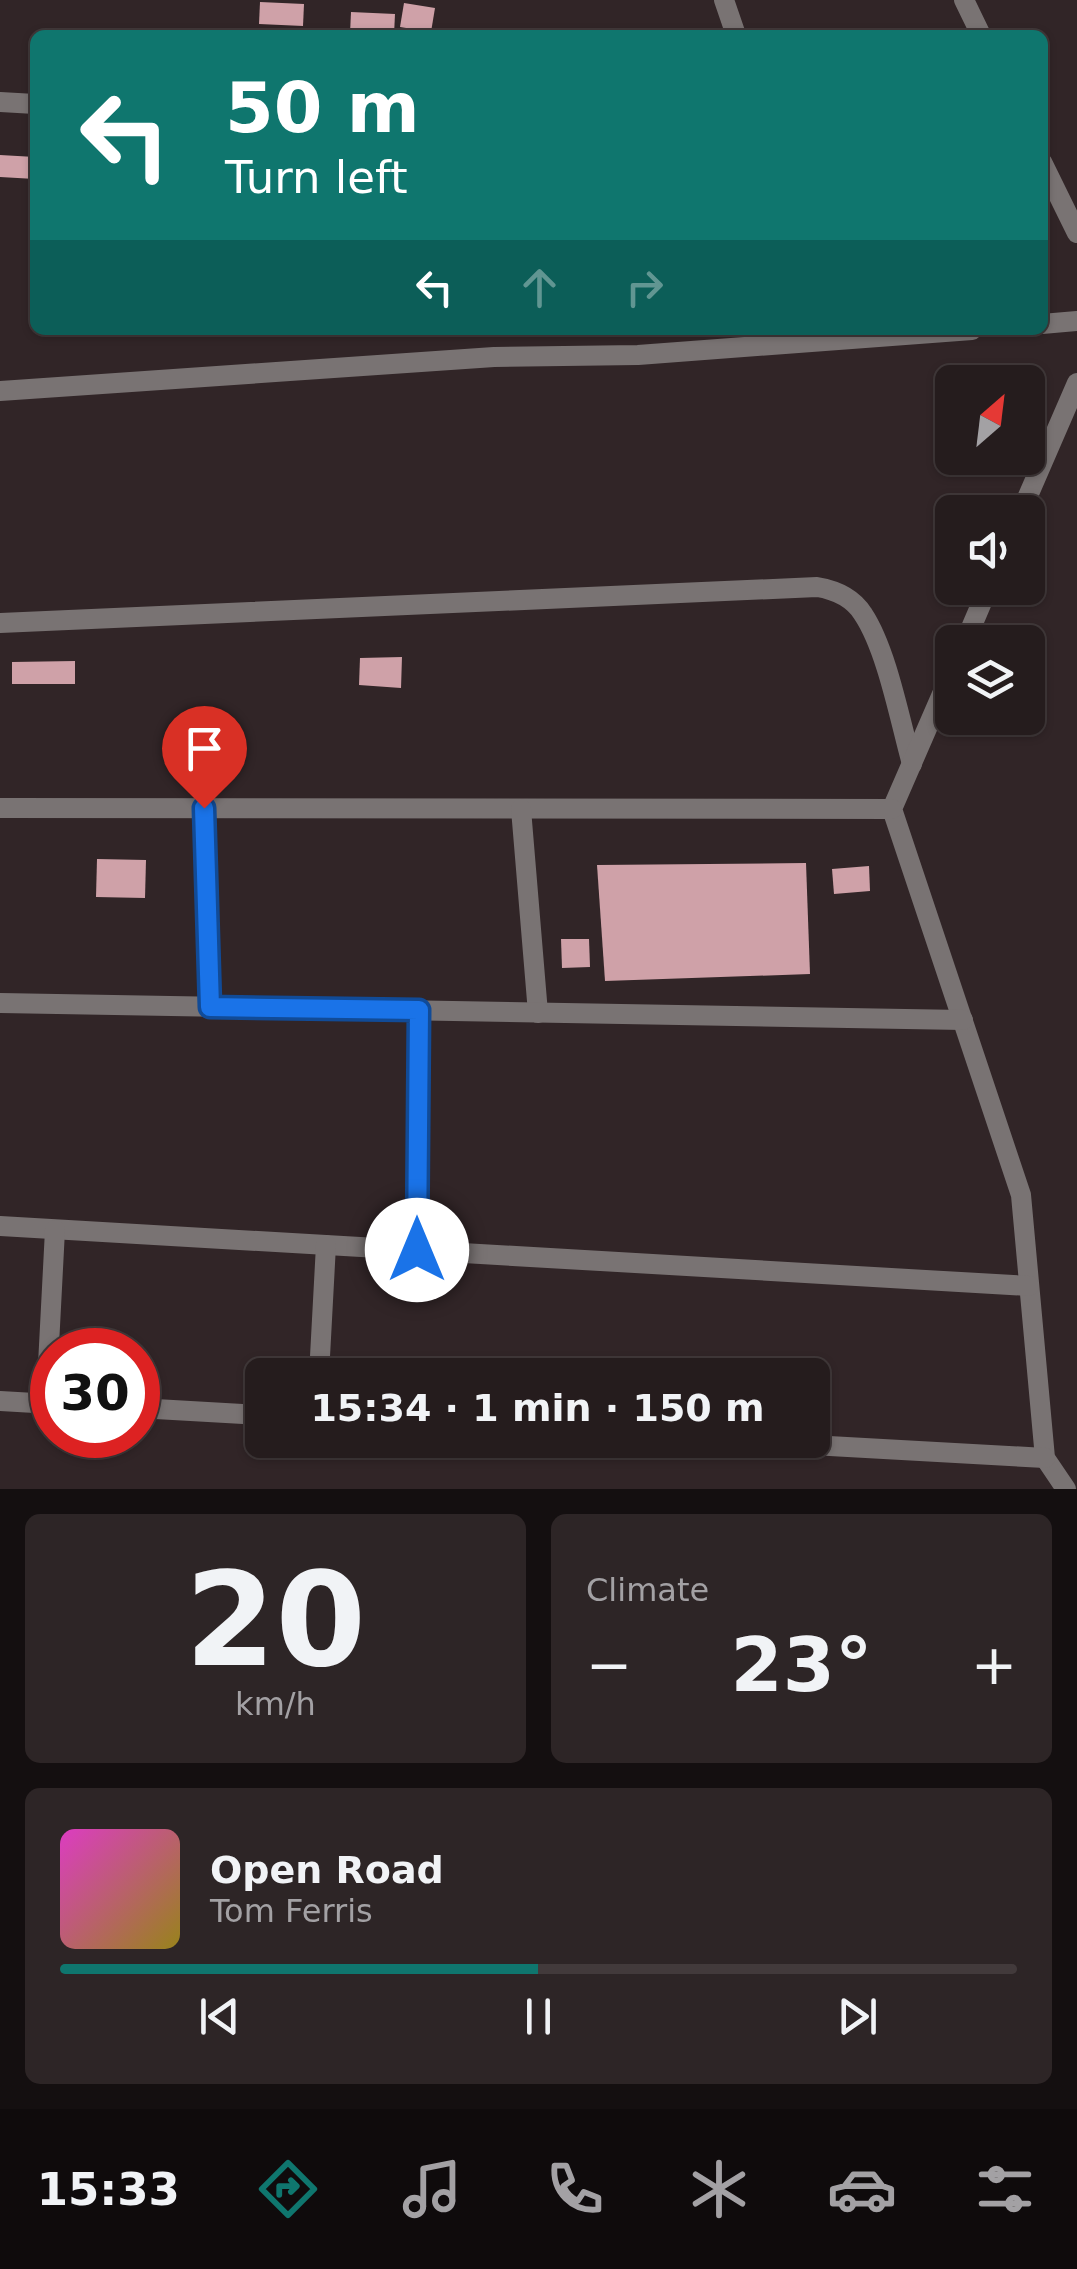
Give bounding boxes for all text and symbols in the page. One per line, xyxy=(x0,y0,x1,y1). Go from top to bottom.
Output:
text: 50 m xyxy=(225,67,420,149)
icon: left xyxy=(60,70,190,200)
text: Turn left xyxy=(225,151,408,204)
icon: left xyxy=(407,260,462,315)
icon: ahead xyxy=(512,260,567,315)
icon: right xyxy=(617,260,672,315)
north arrow xyxy=(935,365,1045,475)
map controls xyxy=(935,365,1045,735)
button: sound xyxy=(935,495,1045,605)
button: layers xyxy=(935,625,1045,735)
pin xyxy=(162,706,247,809)
icon: arrive xyxy=(177,721,232,776)
position arrow xyxy=(365,1198,469,1302)
speed limit sign: 30 xyxy=(30,1328,160,1458)
text: 15:34 · 1 min · 150 m xyxy=(310,1386,765,1430)
text: 20 xyxy=(185,1544,366,1696)
text: Climate xyxy=(586,1571,709,1609)
text: 23° xyxy=(731,1621,872,1709)
text: − xyxy=(586,1633,632,1697)
text: + xyxy=(971,1633,1017,1697)
text: km/h xyxy=(235,1685,316,1723)
text: Open Road xyxy=(210,1848,444,1892)
text: Tom Ferris xyxy=(210,1892,373,1930)
icon: previous xyxy=(192,1989,247,2044)
icon: pause xyxy=(511,1989,566,2044)
icon: next xyxy=(830,1989,885,2044)
icon: directions xyxy=(253,2154,323,2224)
icon: music xyxy=(397,2154,467,2224)
icon: phone xyxy=(540,2154,610,2224)
icon: climate xyxy=(684,2154,754,2224)
icon: car xyxy=(827,2154,897,2224)
icon: filters xyxy=(970,2154,1040,2224)
text: 15:33 xyxy=(37,2163,180,2216)

